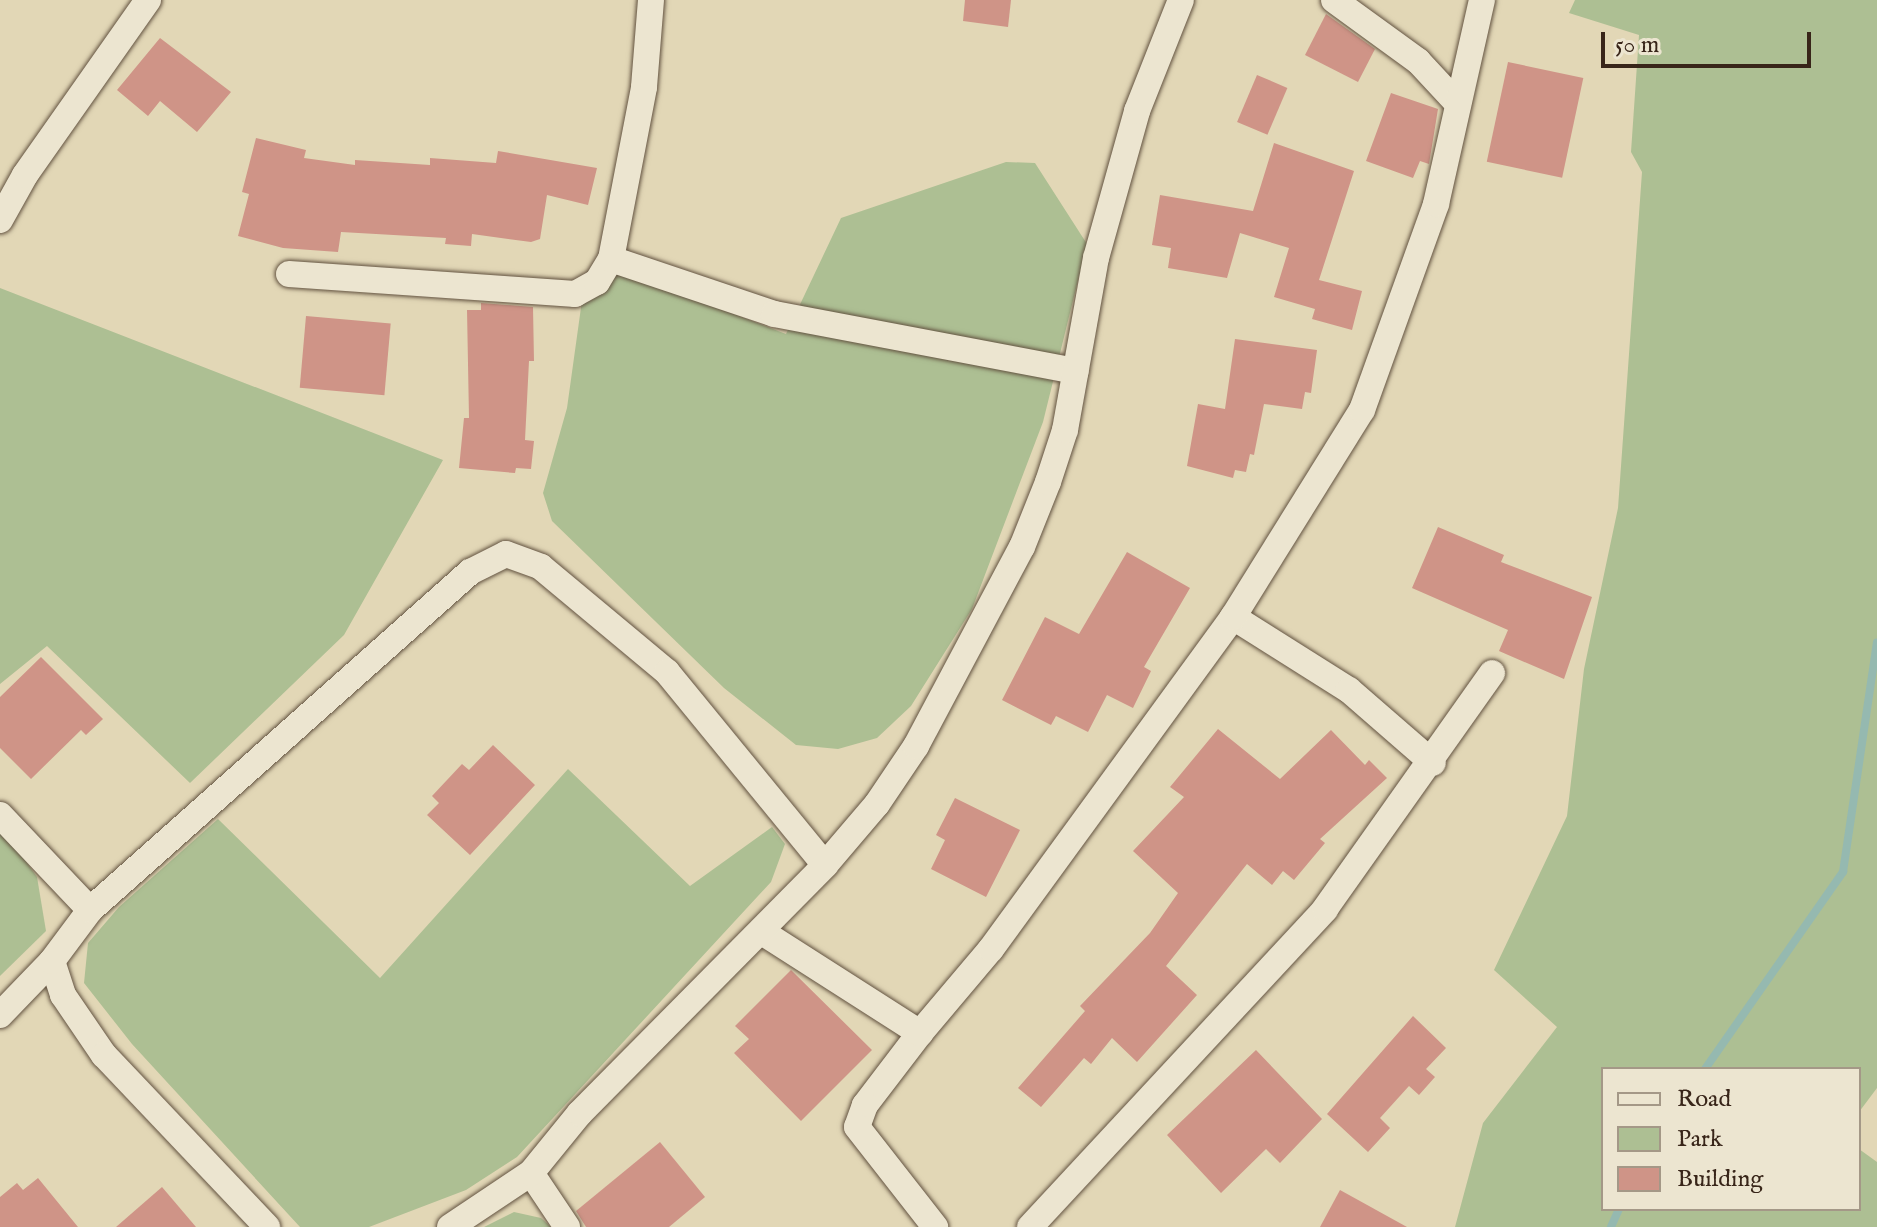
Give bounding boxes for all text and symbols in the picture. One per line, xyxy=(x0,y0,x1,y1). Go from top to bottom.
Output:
scale bar xyxy=(1605,16,1815,66)
text: 50 m xyxy=(1615,30,1659,61)
legend xyxy=(1601,1067,1861,1211)
text: Road xyxy=(1677,1084,1731,1115)
text: Park xyxy=(1677,1124,1723,1155)
text: Building xyxy=(1677,1164,1763,1195)

